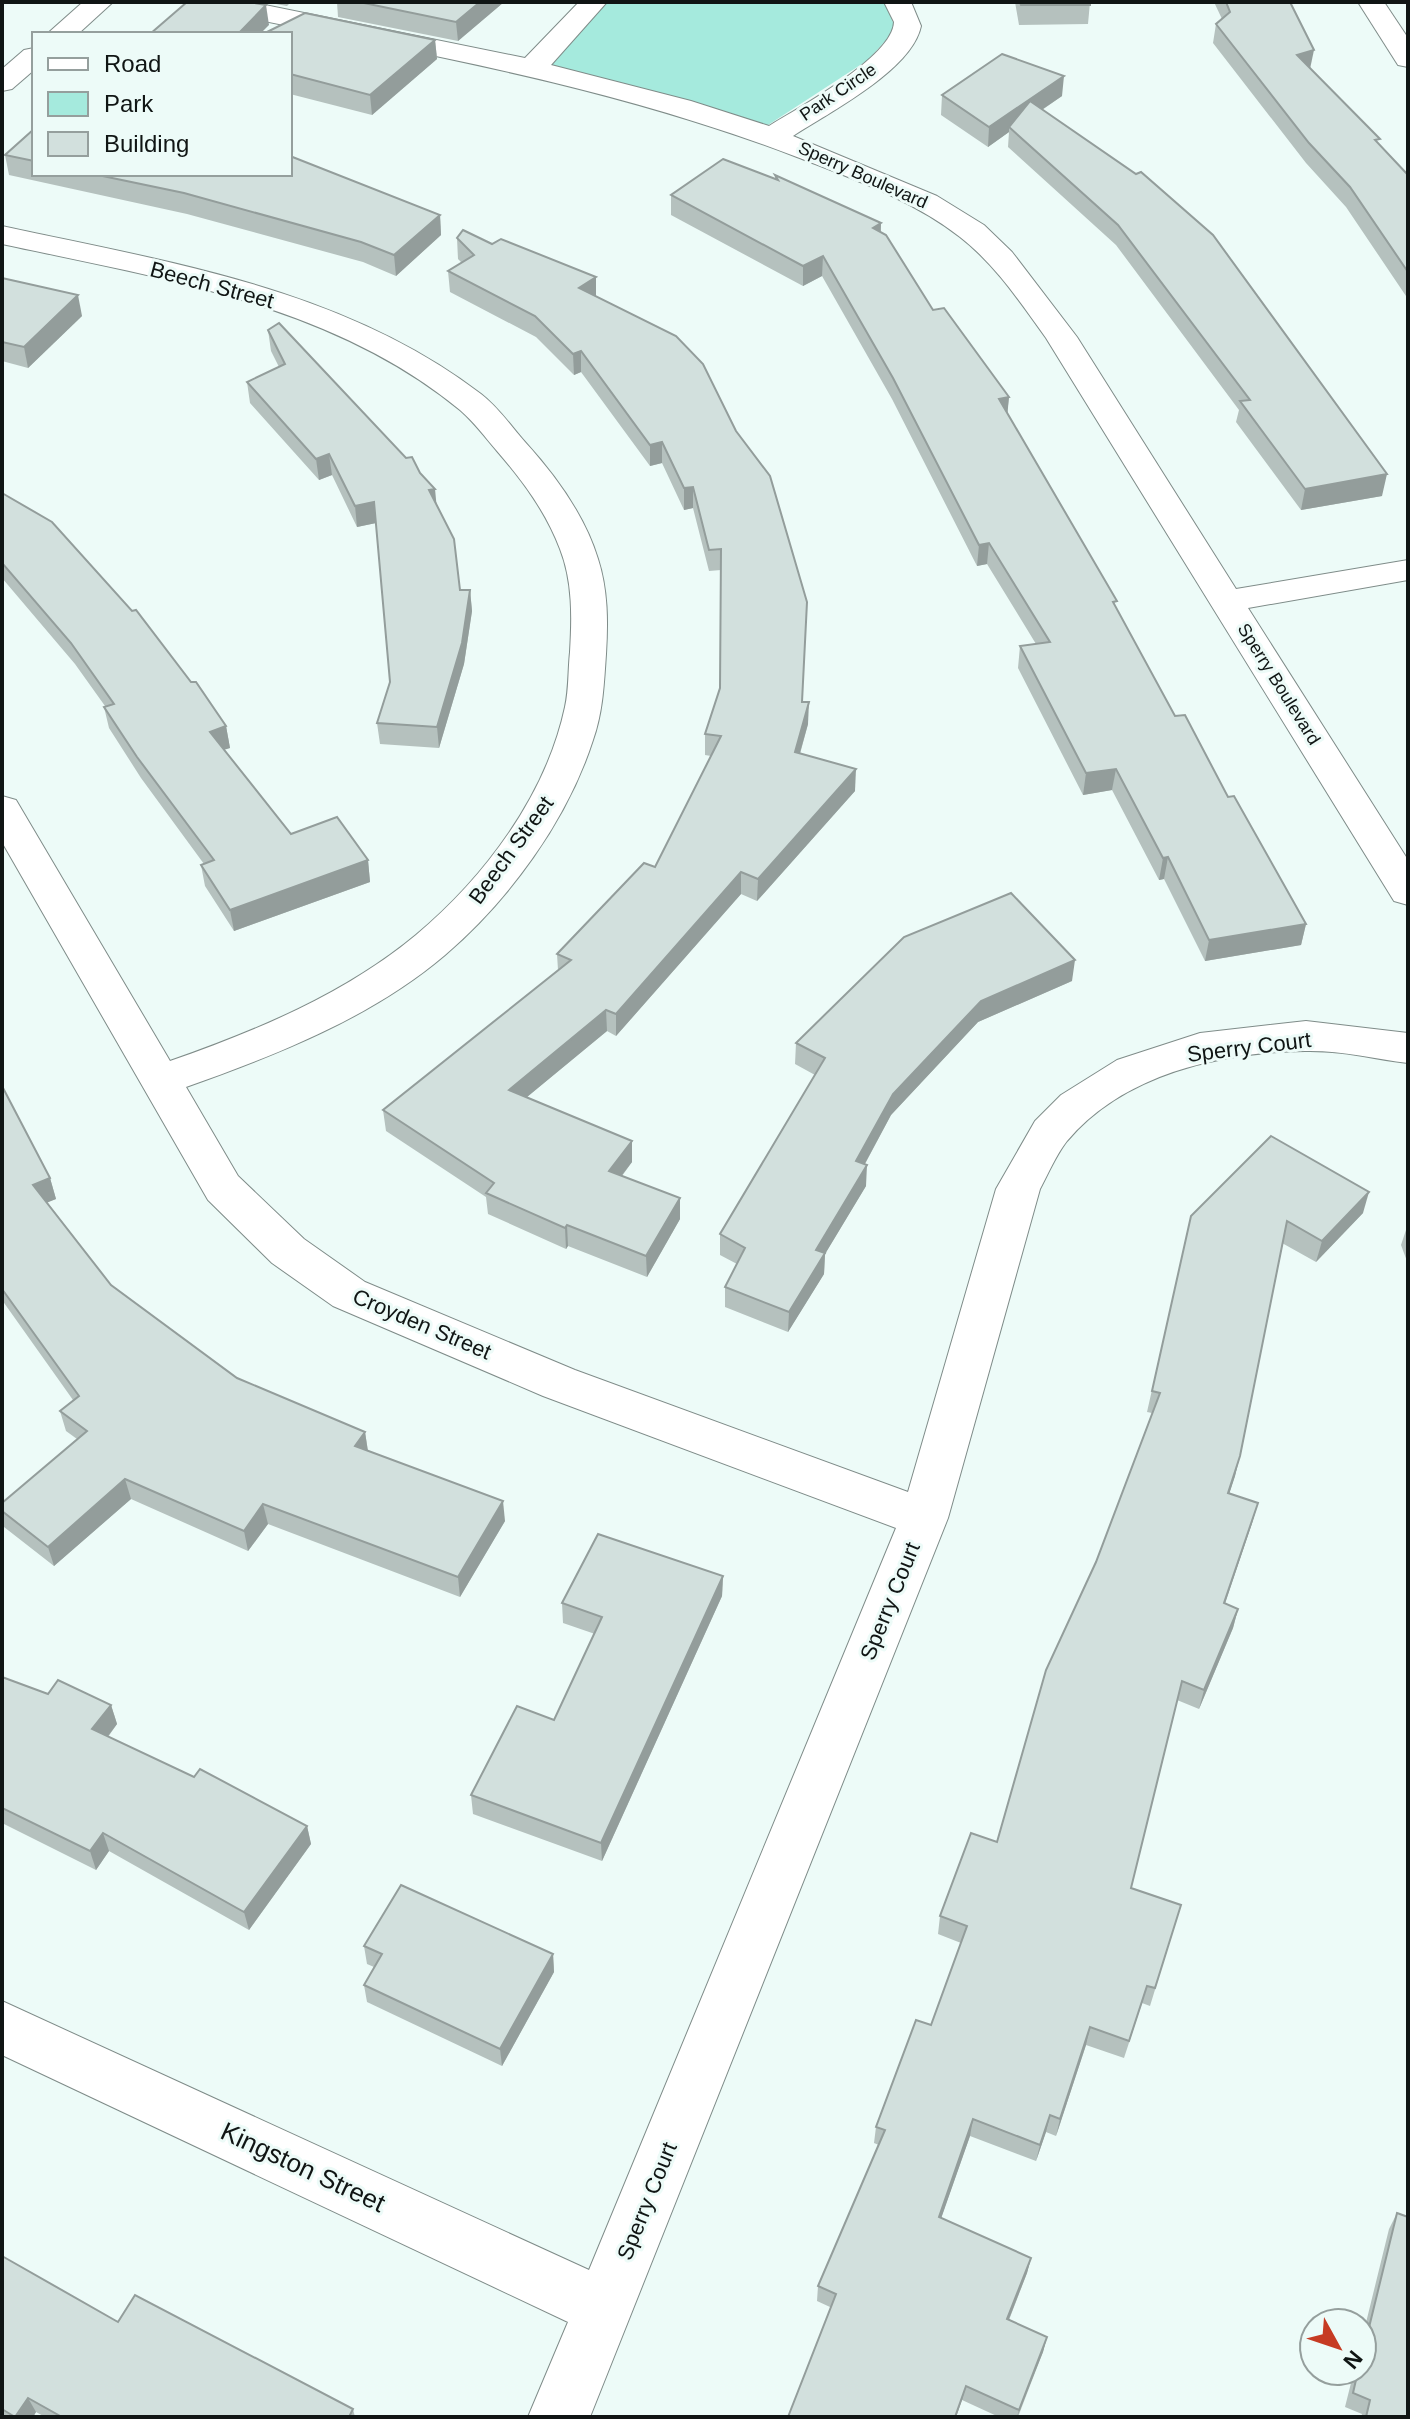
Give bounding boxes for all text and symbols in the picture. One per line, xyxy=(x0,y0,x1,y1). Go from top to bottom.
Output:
legend xyxy=(32,32,292,176)
text: Road xyxy=(104,50,161,77)
street label: Park Circle xyxy=(796,59,880,125)
text: Park xyxy=(104,90,154,117)
text: Building xyxy=(104,130,189,157)
street label: Sperry Boulevard xyxy=(795,138,931,212)
street label: Beech Street xyxy=(147,256,277,314)
street label: Sperry Boulevard xyxy=(1234,620,1324,748)
street label: Beech Street xyxy=(464,791,558,909)
street label: Sperry Court xyxy=(1186,1027,1312,1067)
street label: Croyden Street xyxy=(349,1284,495,1364)
street label: Sperry Court xyxy=(855,1538,925,1664)
street label: Kingston Street xyxy=(216,2116,391,2218)
street label: Sperry Court xyxy=(612,2138,682,2264)
north arrow xyxy=(1298,2307,1378,2387)
text: N xyxy=(1338,2345,1368,2374)

